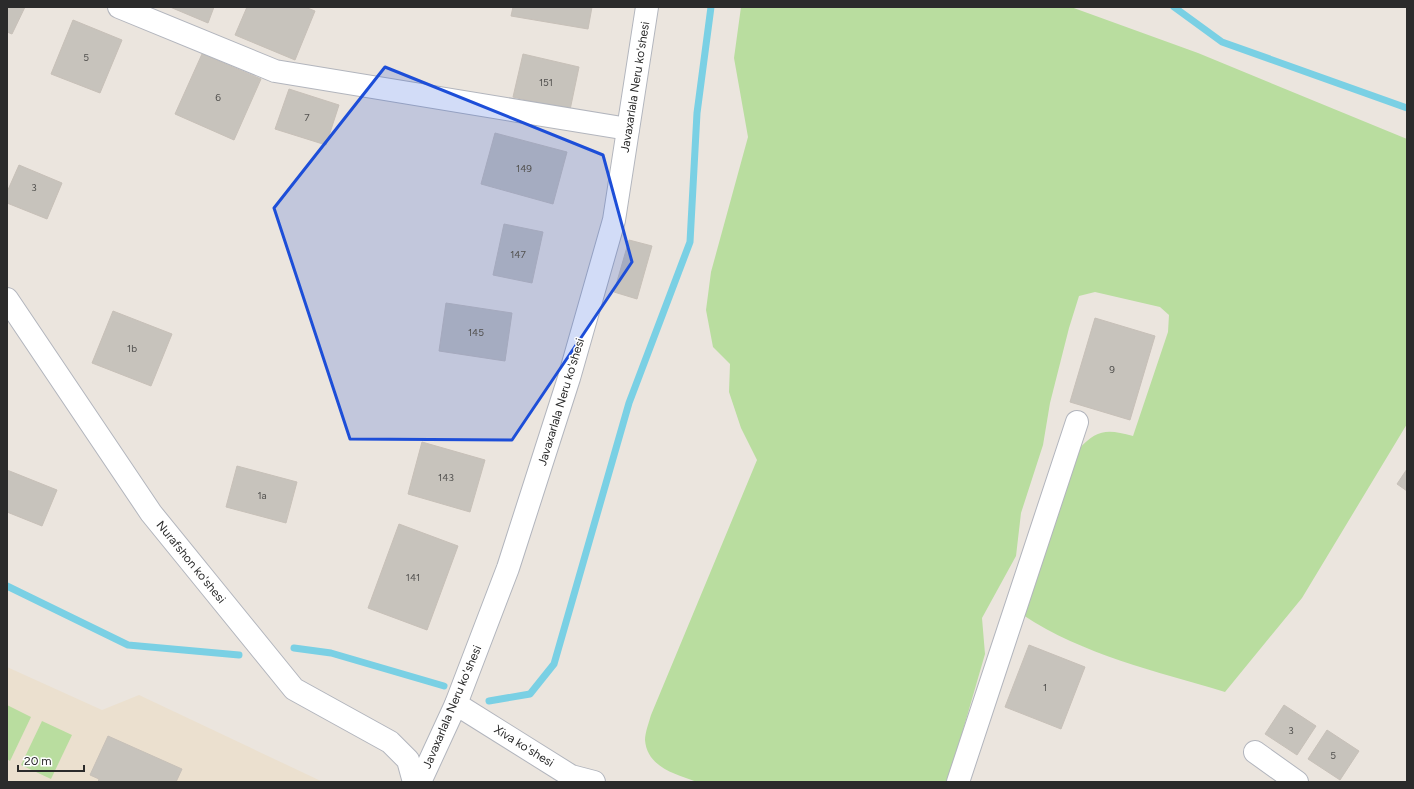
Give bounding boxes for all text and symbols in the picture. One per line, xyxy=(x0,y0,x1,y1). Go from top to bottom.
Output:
street label: Javaxarlala Neru ko'shesi xyxy=(618,20,652,154)
house number: 5 xyxy=(83,51,89,64)
house number: 151 xyxy=(539,76,553,89)
house number: 6 xyxy=(215,91,221,104)
house number: 7 xyxy=(304,111,310,124)
house number: 149 xyxy=(516,162,532,175)
house number: 3 xyxy=(31,181,37,194)
house number: 147 xyxy=(510,248,526,261)
house number: 145 xyxy=(468,326,484,339)
street label: Javaxarlala Neru ko'shesi xyxy=(535,337,587,467)
house number: 1b xyxy=(127,342,137,355)
house number: 9 xyxy=(1109,363,1115,376)
house number: 143 xyxy=(438,471,454,484)
house number: 1a xyxy=(257,489,267,502)
street label: Nurafshon ko'shesi xyxy=(154,518,228,606)
house number: 141 xyxy=(406,571,420,584)
street label: Javaxarlala Neru ko'shesi xyxy=(420,643,484,771)
house number: 1 xyxy=(1043,681,1047,694)
street label: Xiva ko'shesi xyxy=(492,722,556,770)
house number: 3 xyxy=(1288,724,1294,737)
scale bar xyxy=(18,747,84,773)
house number: 5 xyxy=(1330,749,1336,762)
text: 20 m xyxy=(24,754,52,768)

